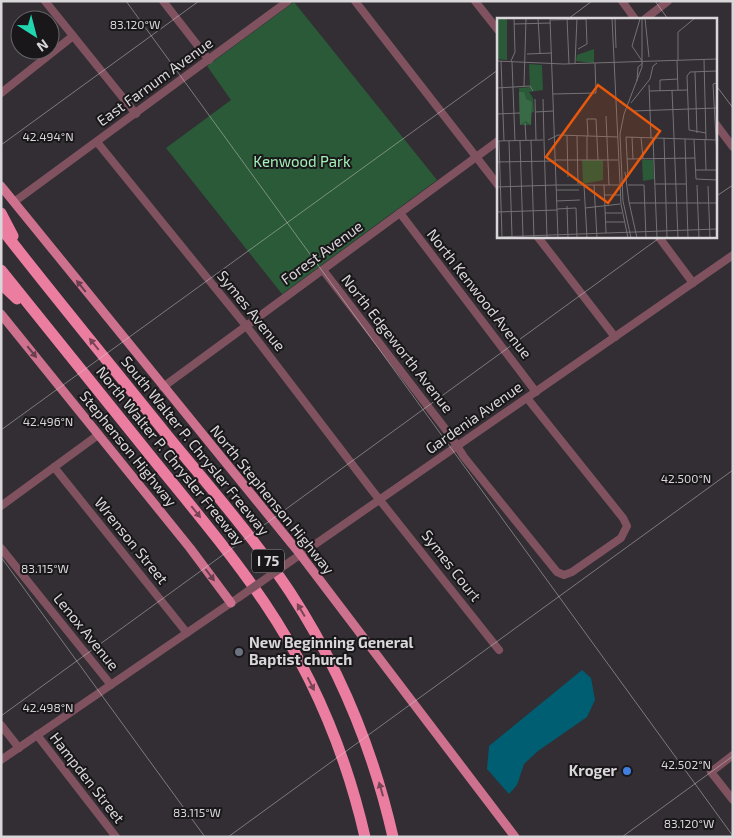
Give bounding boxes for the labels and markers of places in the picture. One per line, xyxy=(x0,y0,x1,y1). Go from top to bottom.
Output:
place label: New Beginning General Baptist church xyxy=(249,633,414,668)
marker: New Beginning General Baptist church xyxy=(233,646,245,658)
place label: Kroger xyxy=(569,761,618,779)
marker: Kroger xyxy=(621,765,633,777)

